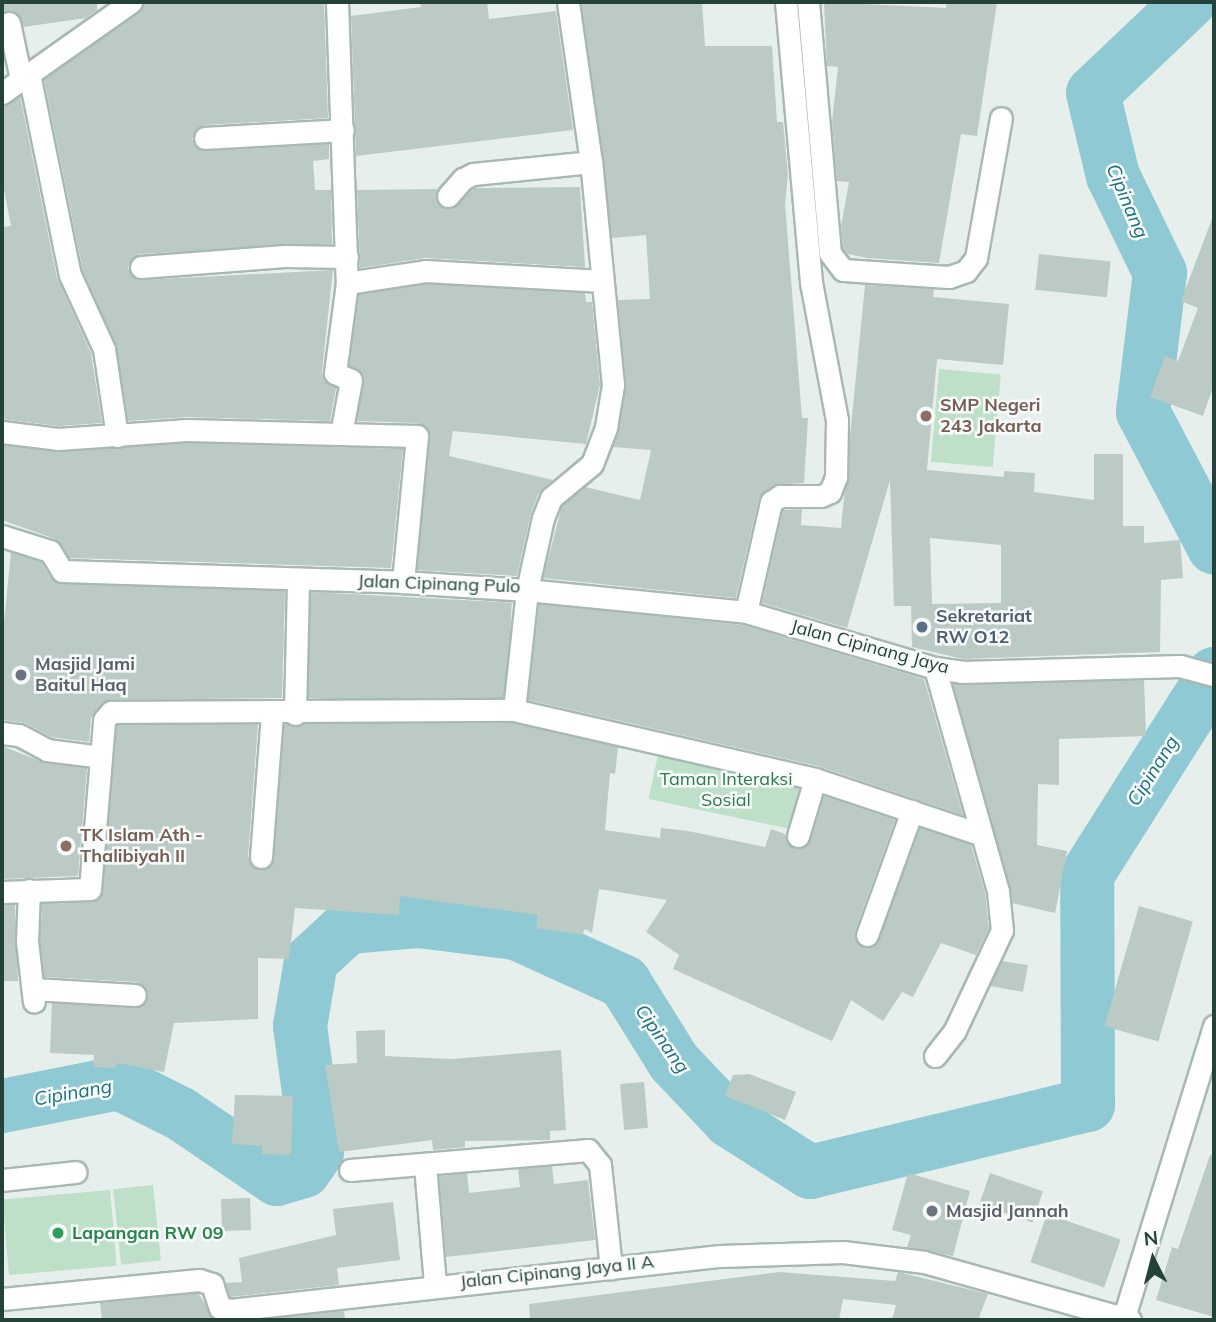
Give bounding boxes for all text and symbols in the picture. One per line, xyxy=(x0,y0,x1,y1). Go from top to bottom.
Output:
water label: Cipinang xyxy=(1101,160,1153,242)
place label: SMP Negeri 243 Jakarta xyxy=(940,395,1042,438)
marker: SMP Negeri 243 Jakarta xyxy=(918,408,934,424)
street label: Jalan Cipinang Pulo xyxy=(357,570,521,598)
place label: Sekretariat RW O12 xyxy=(936,606,1032,648)
street label: Jalan Cipinang Jaya xyxy=(788,615,952,679)
marker: Sekretariat RW O12 xyxy=(914,619,930,635)
place label: Masjid Jami Baitul Haq xyxy=(35,654,135,696)
marker: Masjid Jami Baitul Haq xyxy=(13,667,29,683)
water label: Cipinang xyxy=(1123,732,1183,810)
park label: Taman Interaksi Sosial xyxy=(660,769,792,812)
place label: TK Islam Ath - Thalibiyah II xyxy=(80,825,203,868)
marker: TK Islam Ath - Thalibiyah II xyxy=(58,838,74,854)
water label: Cipinang xyxy=(630,1000,694,1078)
water label: Cipinang xyxy=(32,1075,114,1111)
place label: Masjid Jannah xyxy=(946,1200,1069,1222)
marker: Masjid Jannah xyxy=(924,1203,940,1219)
place label: Lapangan RW 09 xyxy=(72,1222,224,1244)
north arrow xyxy=(1118,1224,1188,1294)
marker: Lapangan RW 09 xyxy=(50,1225,66,1241)
text: N xyxy=(1142,1225,1159,1251)
street label: Jalan Cipinang Jaya II A xyxy=(459,1251,655,1293)

